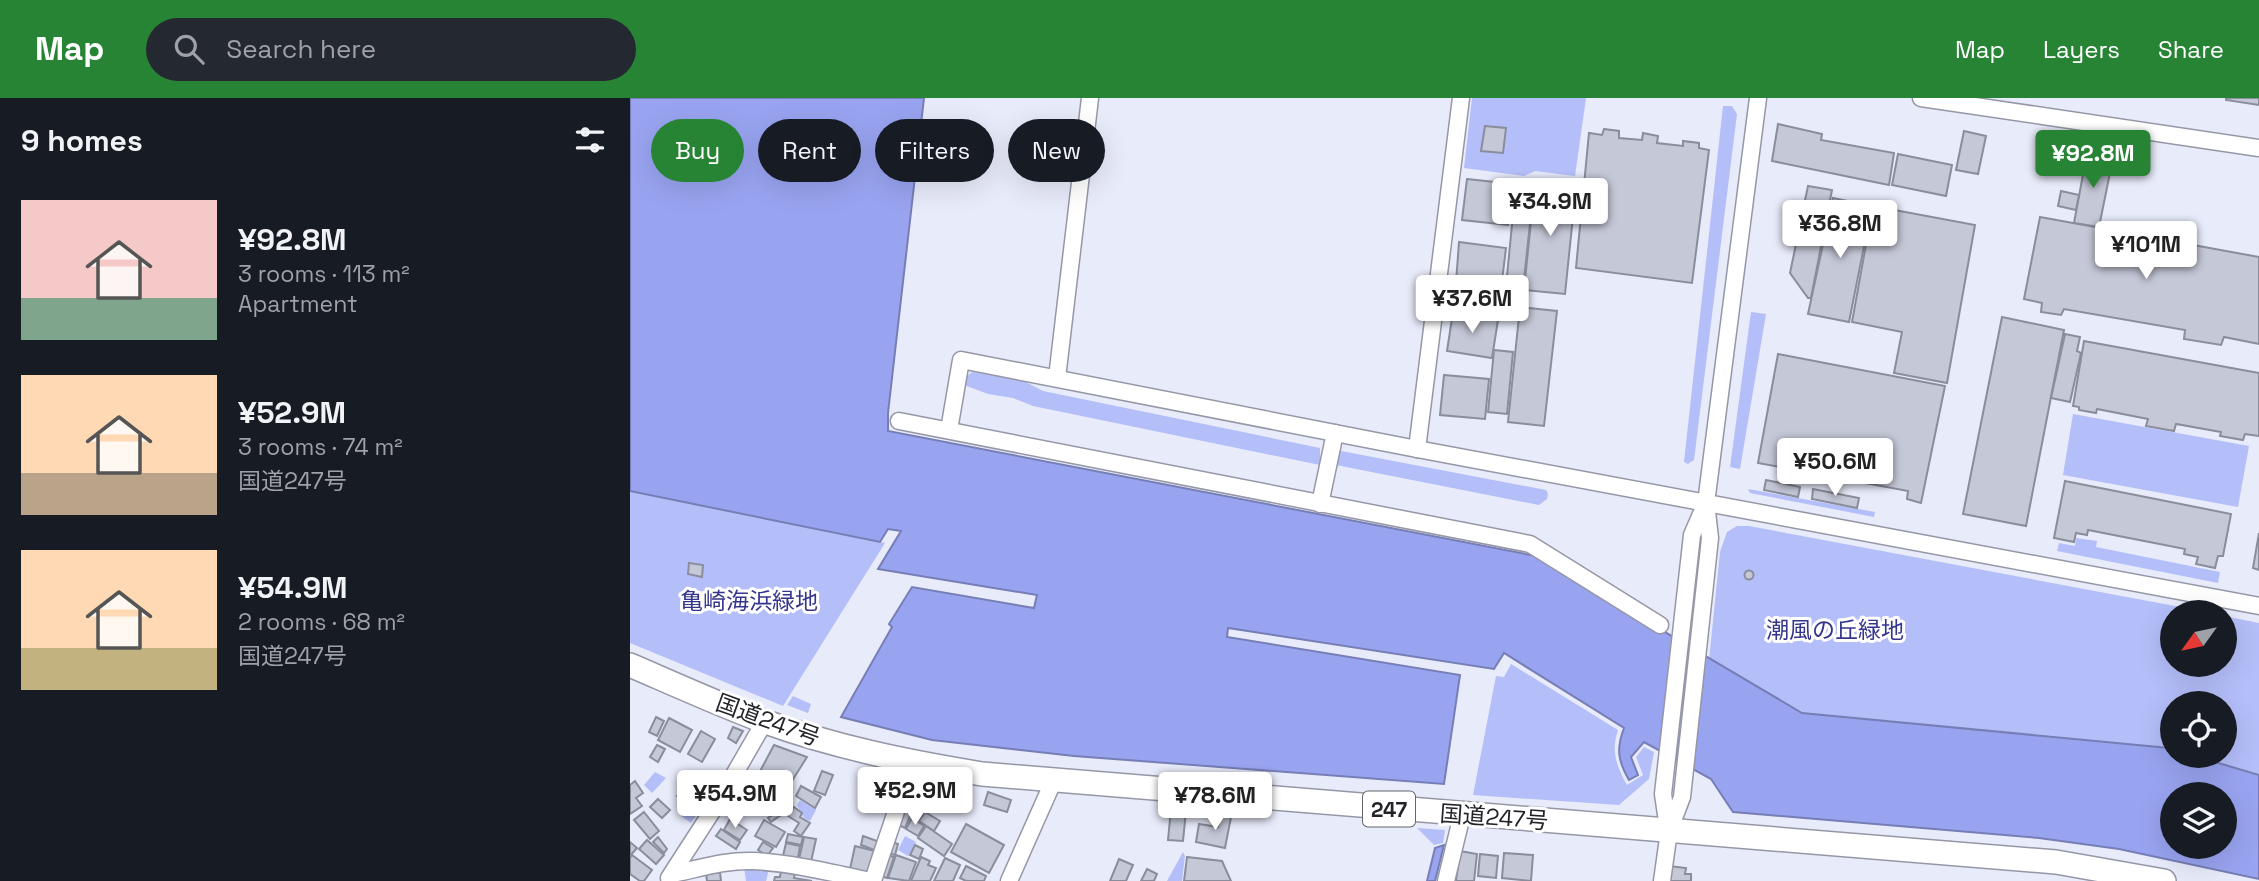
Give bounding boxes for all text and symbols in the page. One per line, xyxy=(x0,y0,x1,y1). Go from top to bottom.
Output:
search box xyxy=(146,18,636,81)
text: Map xyxy=(35,28,104,70)
icon: search xyxy=(170,30,208,68)
text: Search here xyxy=(226,32,376,66)
text: Map xyxy=(1955,34,2005,65)
text: Layers xyxy=(2043,34,2120,65)
text: Share xyxy=(2158,34,2224,65)
chip: Buy xyxy=(651,119,744,182)
chip: Rent xyxy=(758,119,861,182)
chip: Filters xyxy=(875,119,994,182)
chip: New xyxy=(1008,119,1105,182)
text: 9 homes xyxy=(21,121,143,160)
icon: filters xyxy=(571,121,609,159)
pin: ¥92.8M xyxy=(2036,130,2150,190)
text: ¥92.8M xyxy=(2051,138,2135,168)
pin: ¥34.9M xyxy=(1493,178,1607,238)
text: ¥34.9M xyxy=(1508,186,1592,216)
pin: ¥36.8M xyxy=(1783,200,1897,260)
text: ¥36.8M xyxy=(1798,208,1882,238)
text: ¥92.8M xyxy=(238,220,346,259)
pin: ¥101M xyxy=(2097,222,2195,281)
icon: home xyxy=(77,228,161,312)
text: ¥101M xyxy=(2111,229,2181,259)
text: 3 rooms · 113 m² xyxy=(238,259,410,289)
pin: ¥37.6M xyxy=(1415,275,1529,335)
text: ¥37.6M xyxy=(1432,283,1512,313)
text: Apartment xyxy=(238,289,358,319)
text: ¥52.9M xyxy=(238,393,346,432)
icon: home xyxy=(77,403,161,487)
text: 3 rooms · 74 m² xyxy=(238,432,403,462)
pin: ¥50.6M xyxy=(1778,438,1892,498)
text: ¥50.6M xyxy=(1793,446,1877,476)
text: 国道247号 xyxy=(238,466,347,496)
text: ¥54.9M xyxy=(238,568,348,607)
icon: home xyxy=(77,578,161,662)
park label: 亀崎海浜緑地 xyxy=(680,586,818,616)
north arrow xyxy=(2160,600,2236,677)
map controls xyxy=(2160,600,2237,859)
text: 2 rooms · 68 m² xyxy=(238,607,405,637)
park label: 潮風の丘緑地 xyxy=(1766,615,1904,645)
text: 国道247号 xyxy=(238,641,347,671)
street label: 国道247号 xyxy=(712,687,824,753)
button: locate xyxy=(2160,691,2237,768)
pin: ¥52.9M xyxy=(858,768,972,827)
pin: ¥54.9M xyxy=(678,770,792,830)
pin: ¥78.6M xyxy=(1158,772,1272,832)
text: ¥52.9M xyxy=(874,775,956,805)
text: ¥54.9M xyxy=(693,778,777,808)
text: ¥78.6M xyxy=(1174,780,1256,810)
button: layers xyxy=(2160,782,2237,859)
road number: 247 xyxy=(1363,792,1415,826)
street label: 国道247号 xyxy=(1439,798,1549,836)

